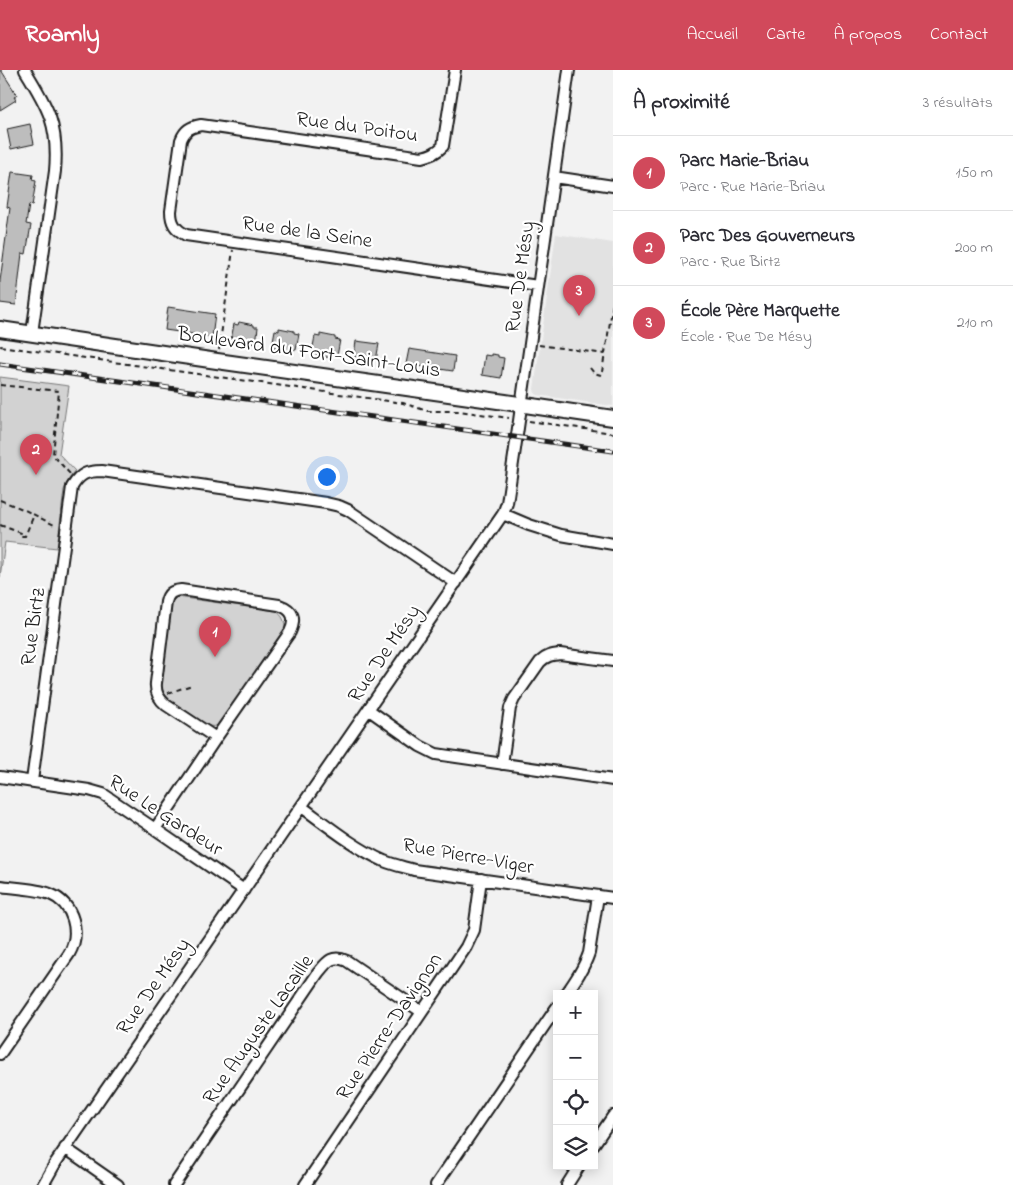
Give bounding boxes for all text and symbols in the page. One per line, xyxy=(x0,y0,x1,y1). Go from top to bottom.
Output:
text: Roamly xyxy=(25,18,100,53)
text: Accueil xyxy=(686,22,738,48)
text: Carte xyxy=(766,22,805,48)
text: À propos xyxy=(833,22,902,48)
text: Contact xyxy=(930,22,988,48)
text: À proximité xyxy=(633,88,730,118)
text: 3 résultats xyxy=(923,91,993,115)
street label: Rue du Poitou xyxy=(294,105,420,151)
text: Parc Marie-Briau xyxy=(680,148,809,175)
text: 1 xyxy=(646,161,652,185)
text: 150 m xyxy=(955,161,993,185)
text: Parc · Rue Marie-Briau xyxy=(680,175,825,199)
street label: Rue de la Seine xyxy=(240,209,375,257)
street label: Rue De Mésy xyxy=(498,219,546,335)
text: Parc Des Gouverneurs xyxy=(680,223,855,250)
text: 2 xyxy=(645,236,653,260)
text: 200 m xyxy=(955,236,993,260)
text: Parc · Rue Birtz xyxy=(680,250,780,274)
pin: 3 xyxy=(563,275,595,316)
text: École Père Marquette xyxy=(680,298,839,325)
text: 3 xyxy=(646,311,652,335)
text: 210 m xyxy=(957,311,993,335)
street label: Boulevard du Fort-Saint-Louis xyxy=(175,320,442,386)
text: École · Rue De Mésy xyxy=(680,325,812,349)
pin: 2 xyxy=(20,434,52,475)
your location xyxy=(314,464,340,490)
street label: Rue Birtz xyxy=(14,586,54,668)
street label: Rue De Mésy xyxy=(341,599,431,710)
pin: 1 xyxy=(199,616,231,657)
street label: Rue Le Gardeur xyxy=(102,768,229,865)
street label: Rue Pierre-Viger xyxy=(400,831,536,885)
street label: Rue De Mésy xyxy=(109,932,200,1043)
street label: Rue Pierre-Davignon xyxy=(329,947,452,1108)
street label: Rue Auguste Lacaille xyxy=(196,948,324,1112)
map controls xyxy=(553,990,598,1170)
button: + xyxy=(553,990,598,1035)
button: − xyxy=(553,1035,598,1080)
button: locate xyxy=(553,1080,598,1125)
button: layers xyxy=(553,1125,598,1170)

